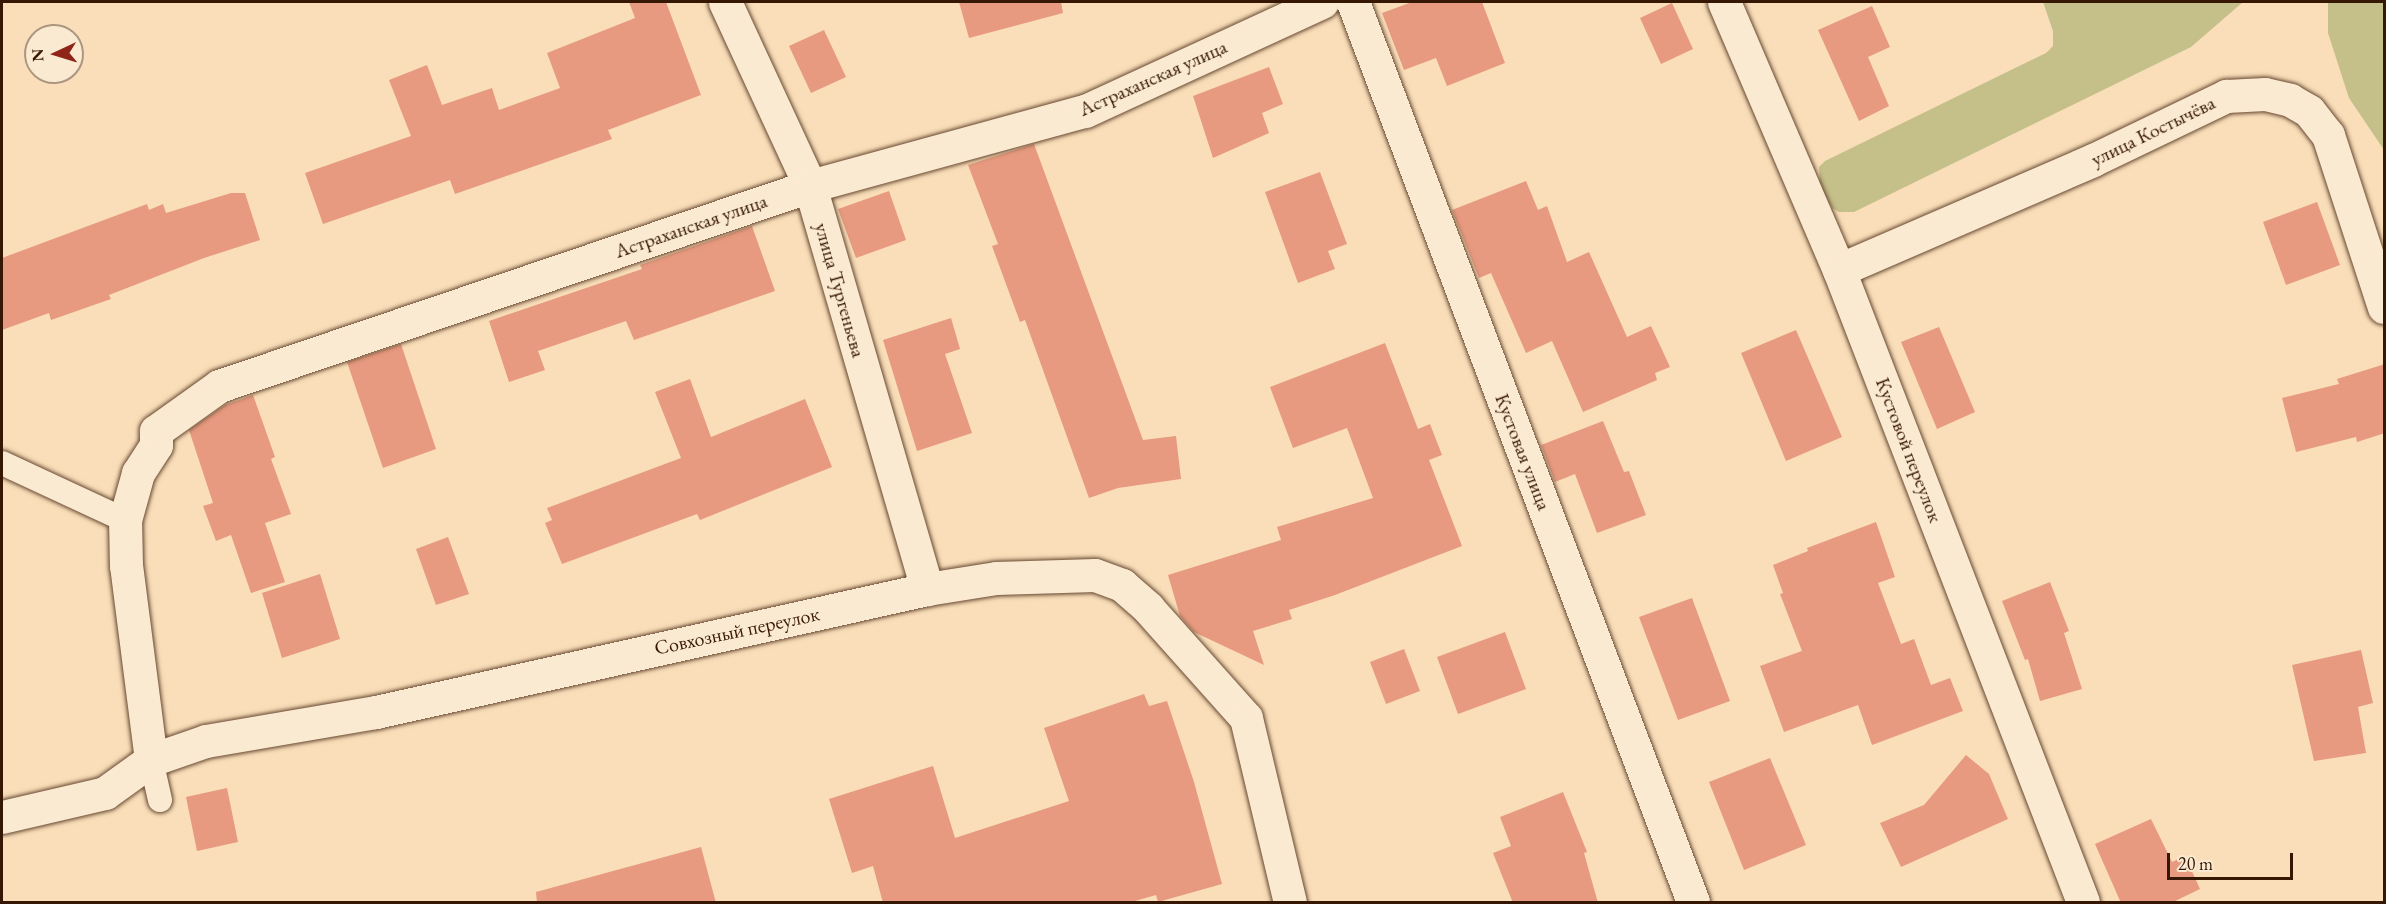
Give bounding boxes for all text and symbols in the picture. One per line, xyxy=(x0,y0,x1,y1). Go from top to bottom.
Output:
north arrow xyxy=(24,24,84,84)
street label: Астраханская улица xyxy=(1075,35,1231,121)
text: N xyxy=(27,48,48,62)
street label: улица Костычёва xyxy=(2087,91,2219,171)
street label: Астраханская улица xyxy=(612,189,770,263)
street label: улица Тургеньева xyxy=(809,220,871,360)
street label: Кустовой переулок xyxy=(1870,374,1948,526)
street label: Кустовая улица xyxy=(1490,390,1556,514)
street label: Совхозный переулок xyxy=(652,602,822,660)
scale bar xyxy=(2170,841,2296,879)
text: 20 m xyxy=(2178,852,2213,875)

